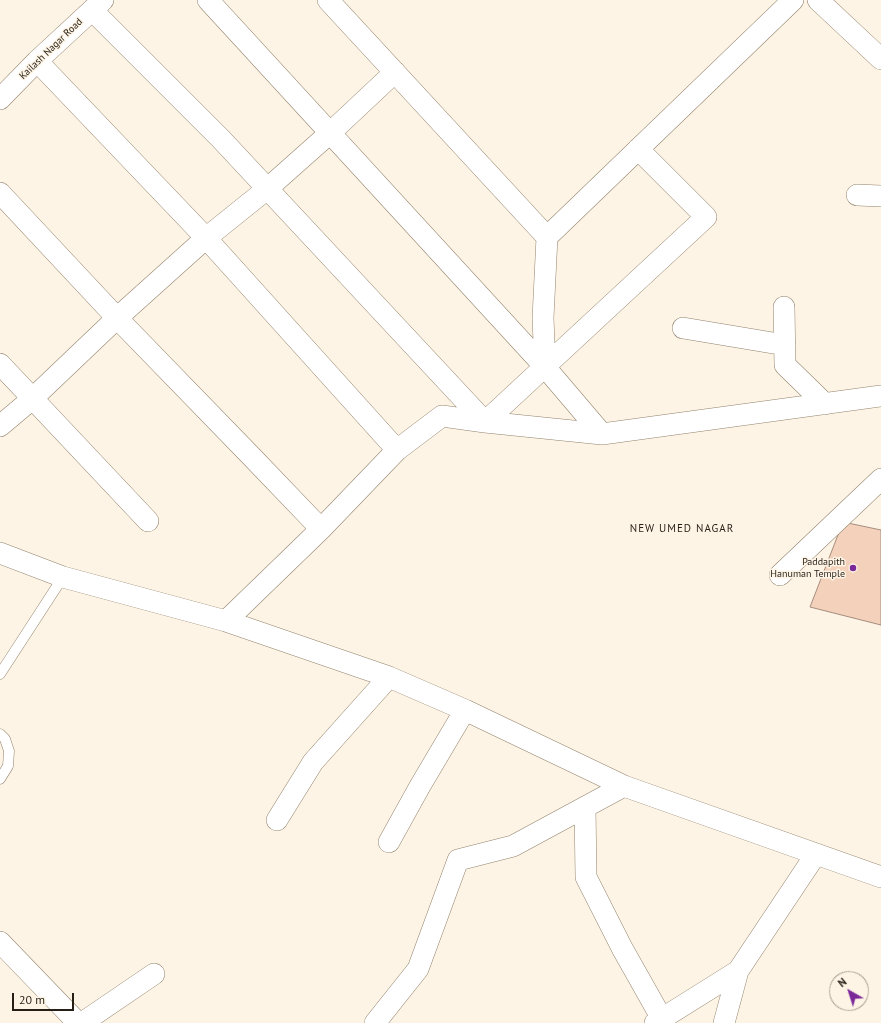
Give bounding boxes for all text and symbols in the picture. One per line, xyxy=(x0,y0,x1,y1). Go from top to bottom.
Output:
street label: Kailash Nagar Road xyxy=(17,16,85,82)
district label: NEW UMED NAGAR xyxy=(630,522,734,536)
place label: Paddapith Hanuman Temple xyxy=(770,556,845,580)
marker: Paddapith Hanuman Temple xyxy=(848,563,858,573)
north arrow xyxy=(829,971,869,1011)
text: N xyxy=(835,975,849,990)
scale bar xyxy=(14,985,76,1011)
text: 20 m xyxy=(19,992,45,1007)

